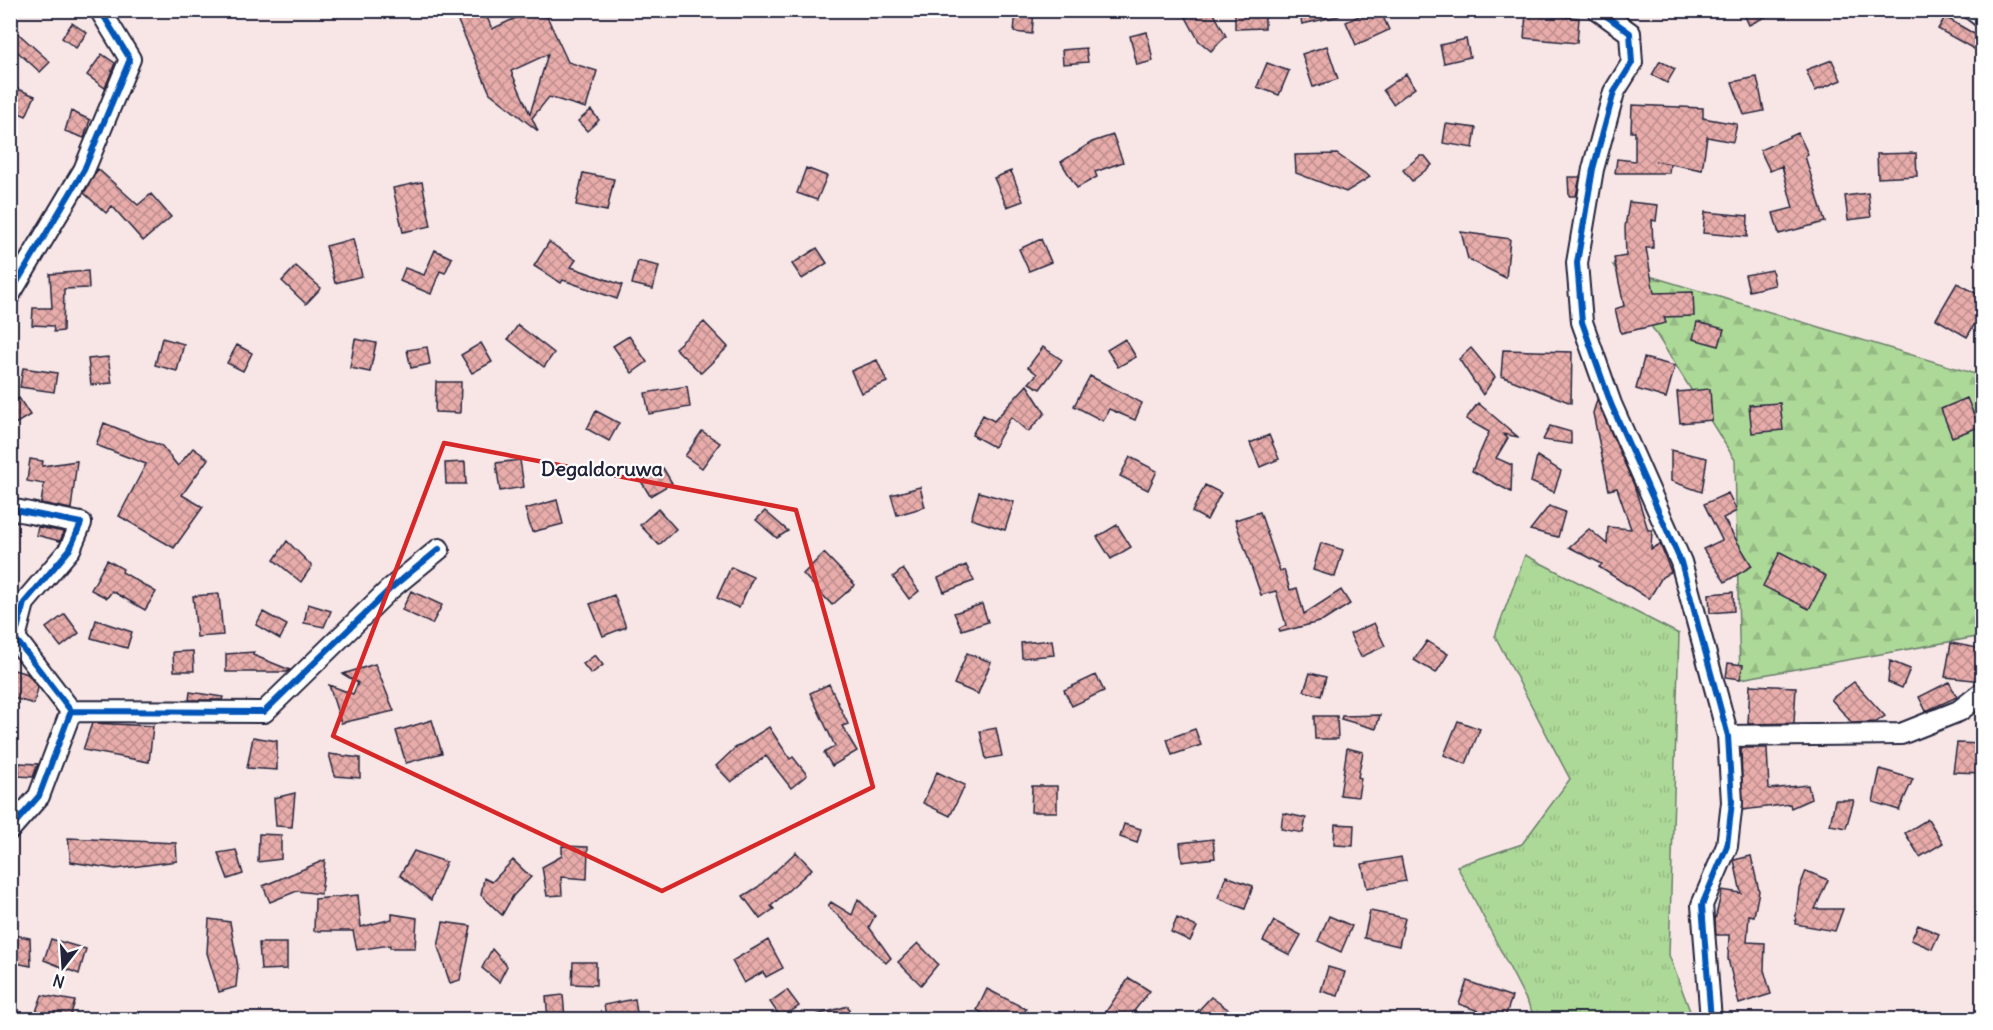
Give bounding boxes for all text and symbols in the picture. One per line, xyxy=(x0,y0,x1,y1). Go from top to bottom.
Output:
district label: Degaldoruwa xyxy=(541,456,664,481)
north arrow xyxy=(33,937,93,997)
text: N xyxy=(50,970,67,993)

